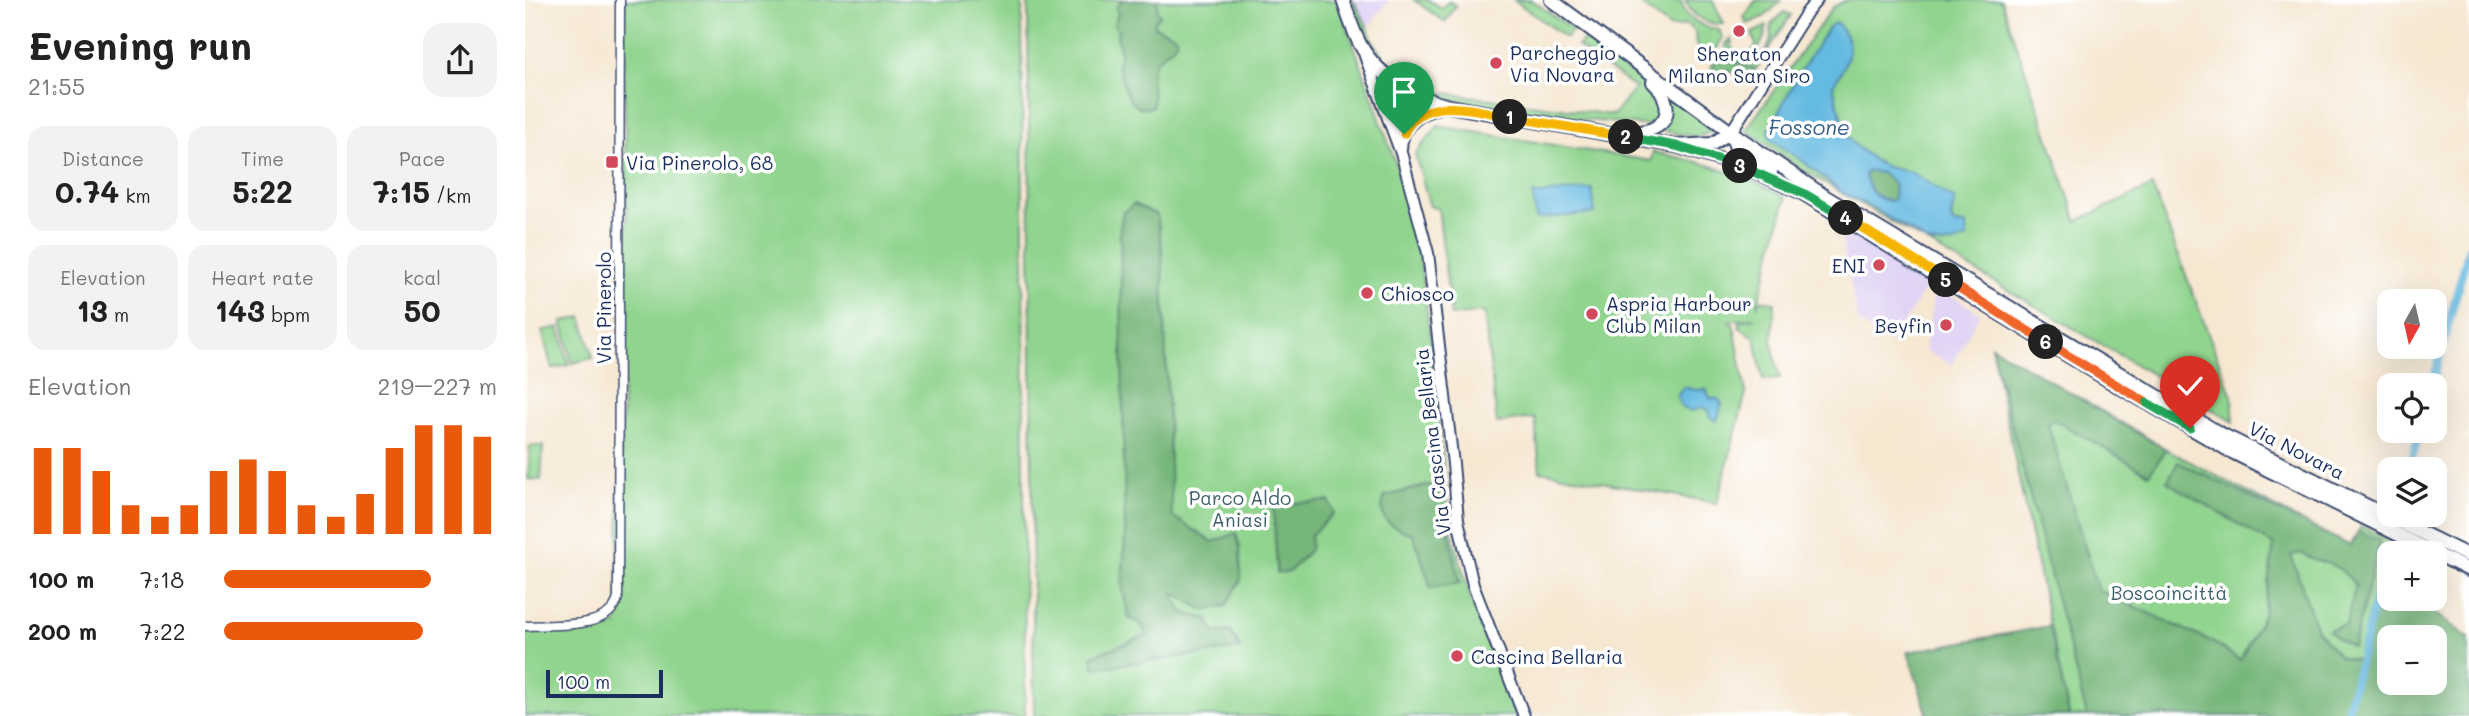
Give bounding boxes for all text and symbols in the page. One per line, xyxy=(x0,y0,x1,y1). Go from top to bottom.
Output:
text: Evening run xyxy=(28,20,252,70)
button: share xyxy=(423,23,497,97)
marker: Sheraton Milano San Siro xyxy=(1731,23,1747,39)
place label: Parcheggio Via Novara xyxy=(1510,40,1616,87)
place label: Sheraton Milano San Siro xyxy=(1668,41,1810,88)
marker: Parcheggio Via Novara xyxy=(1488,55,1504,71)
pin xyxy=(1374,62,1434,134)
text: 21:55 xyxy=(28,71,85,101)
icon: arrive xyxy=(1385,73,1423,111)
pin: 1 xyxy=(1493,100,1527,134)
text: 1 xyxy=(1505,104,1514,129)
water label: Fossone xyxy=(1768,113,1850,140)
pin: 2 xyxy=(1609,120,1643,154)
text: 2 xyxy=(1620,124,1631,149)
text: Distance xyxy=(62,146,144,171)
text: Time xyxy=(241,146,284,171)
text: Pace xyxy=(399,146,445,171)
pin: 3 xyxy=(1723,148,1757,184)
place label: Via Pinerolo, 68 xyxy=(626,150,773,175)
text: 3 xyxy=(1734,153,1745,178)
marker: Via Pinerolo, 68 xyxy=(604,154,620,170)
text: 0.74 xyxy=(55,171,119,211)
text: 5:22 xyxy=(232,171,293,211)
text: 7:15 xyxy=(373,171,430,211)
text: km xyxy=(119,183,151,208)
text: /km xyxy=(430,183,471,208)
pin: 4 xyxy=(1829,200,1863,235)
text: 4 xyxy=(1839,205,1852,230)
street label: Via Pinerolo xyxy=(591,252,616,364)
place label: ENI xyxy=(1832,253,1865,278)
marker: ENI xyxy=(1871,257,1887,273)
pin: 5 xyxy=(1929,262,1963,298)
text: Elevation xyxy=(60,265,145,290)
text: Heart rate xyxy=(211,265,314,290)
text: kcal xyxy=(403,265,441,290)
text: 5 xyxy=(1940,267,1951,292)
place label: Chiosco xyxy=(1381,281,1454,306)
marker: Chiosco xyxy=(1359,285,1375,301)
north arrow xyxy=(2377,289,2447,359)
map controls xyxy=(2377,289,2447,695)
text: 13 xyxy=(77,290,108,330)
text: 143 xyxy=(215,290,265,330)
text: 50 xyxy=(404,290,441,330)
place label: Aspria Harbour Club Milan xyxy=(1606,291,1752,338)
text: m xyxy=(108,302,129,327)
text: bpm xyxy=(265,302,310,327)
marker: Aspria Harbour Club Milan xyxy=(1584,306,1600,322)
place label: Beyfin xyxy=(1875,313,1932,338)
marker: Beyfin xyxy=(1938,317,1954,333)
pin: 6 xyxy=(2029,324,2063,360)
text: 6 xyxy=(2040,329,2051,354)
street label: Via Cascina Bellaria xyxy=(1408,347,1456,537)
pin xyxy=(2160,356,2220,428)
icon: check xyxy=(2171,367,2209,405)
text: Elevation xyxy=(28,371,131,401)
text: 219–227 m xyxy=(377,371,497,401)
button: locate xyxy=(2377,373,2447,443)
street label: Via Novara xyxy=(2245,415,2349,485)
button: layers xyxy=(2377,457,2447,527)
park label: Parco Aldo Aniasi xyxy=(1189,485,1291,532)
button: + xyxy=(2377,541,2447,611)
text: 100 m xyxy=(28,564,94,594)
text: 7:18 xyxy=(140,564,184,594)
park label: Boscoincittà xyxy=(2111,580,2227,605)
text: 200 m xyxy=(28,616,97,646)
text: 7:22 xyxy=(140,616,186,646)
button: − xyxy=(2377,625,2447,695)
place label: Cascina Bellaria xyxy=(1471,644,1623,669)
marker: Cascina Bellaria xyxy=(1449,648,1465,664)
scale bar xyxy=(546,667,663,699)
text: 100 m xyxy=(557,669,610,694)

